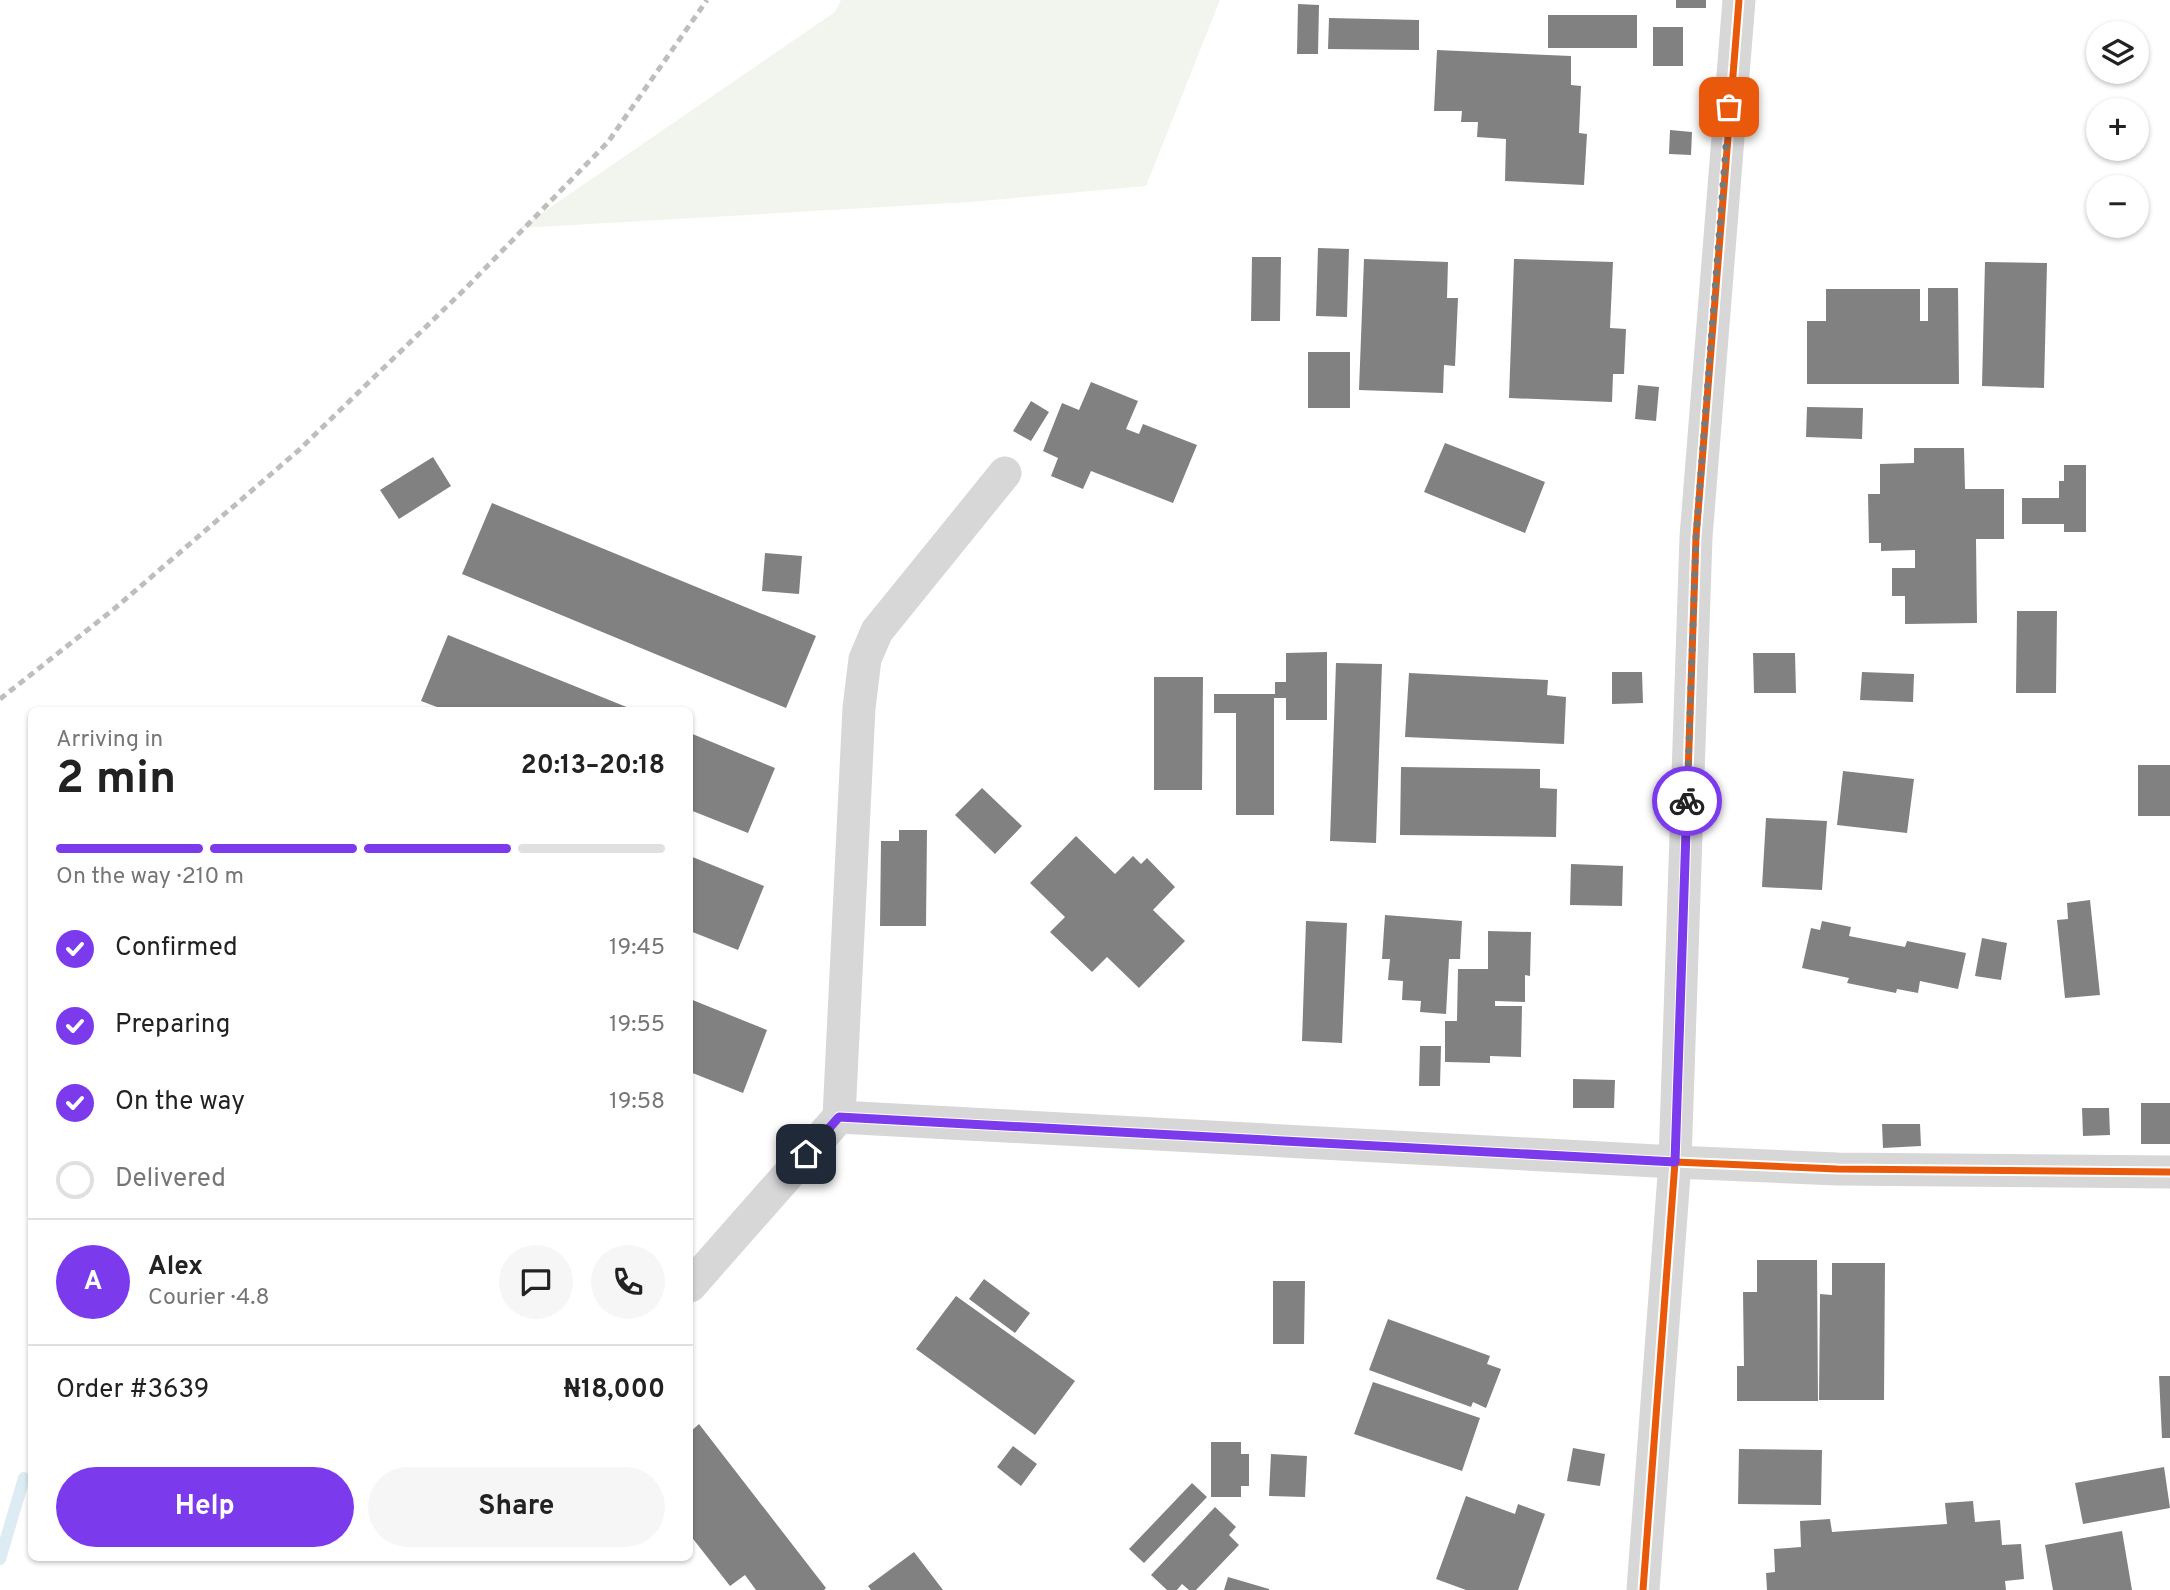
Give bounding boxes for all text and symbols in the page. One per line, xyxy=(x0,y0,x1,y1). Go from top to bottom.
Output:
map controls xyxy=(2086,21,2149,238)
button: layers xyxy=(2086,21,2149,84)
pin xyxy=(1699,77,1759,137)
icon: bag xyxy=(1710,88,1748,126)
button: + xyxy=(2086,98,2149,161)
button: − xyxy=(2086,175,2149,238)
text: Arriving in xyxy=(56,726,163,755)
text: 20:13–20:18 xyxy=(521,750,665,783)
text: 2 min xyxy=(56,751,176,810)
courier xyxy=(1652,766,1722,836)
icon: bike xyxy=(1668,782,1706,820)
text: On the way · 210 m xyxy=(56,863,244,892)
icon: check xyxy=(56,930,94,968)
text: Confirmed xyxy=(115,932,238,965)
text: 19:45 xyxy=(609,934,665,963)
icon: check xyxy=(56,1007,94,1045)
text: Preparing xyxy=(115,1009,230,1042)
text: 19:55 xyxy=(609,1011,665,1040)
icon: check xyxy=(56,1084,94,1122)
text: On the way xyxy=(115,1086,245,1119)
text: 19:58 xyxy=(609,1088,665,1117)
pin xyxy=(776,1124,836,1184)
icon: home xyxy=(787,1135,825,1173)
text: Delivered xyxy=(115,1163,226,1196)
button: chat xyxy=(499,1245,573,1319)
button: phone xyxy=(591,1245,665,1319)
text: Alex xyxy=(148,1251,203,1284)
text: A xyxy=(84,1266,102,1299)
text: Courier · 4.8 xyxy=(148,1284,269,1313)
text: Order #3639 xyxy=(56,1374,209,1407)
text: ₦18,000 xyxy=(563,1374,665,1407)
button: Help xyxy=(56,1467,354,1547)
button: Share xyxy=(368,1467,665,1547)

